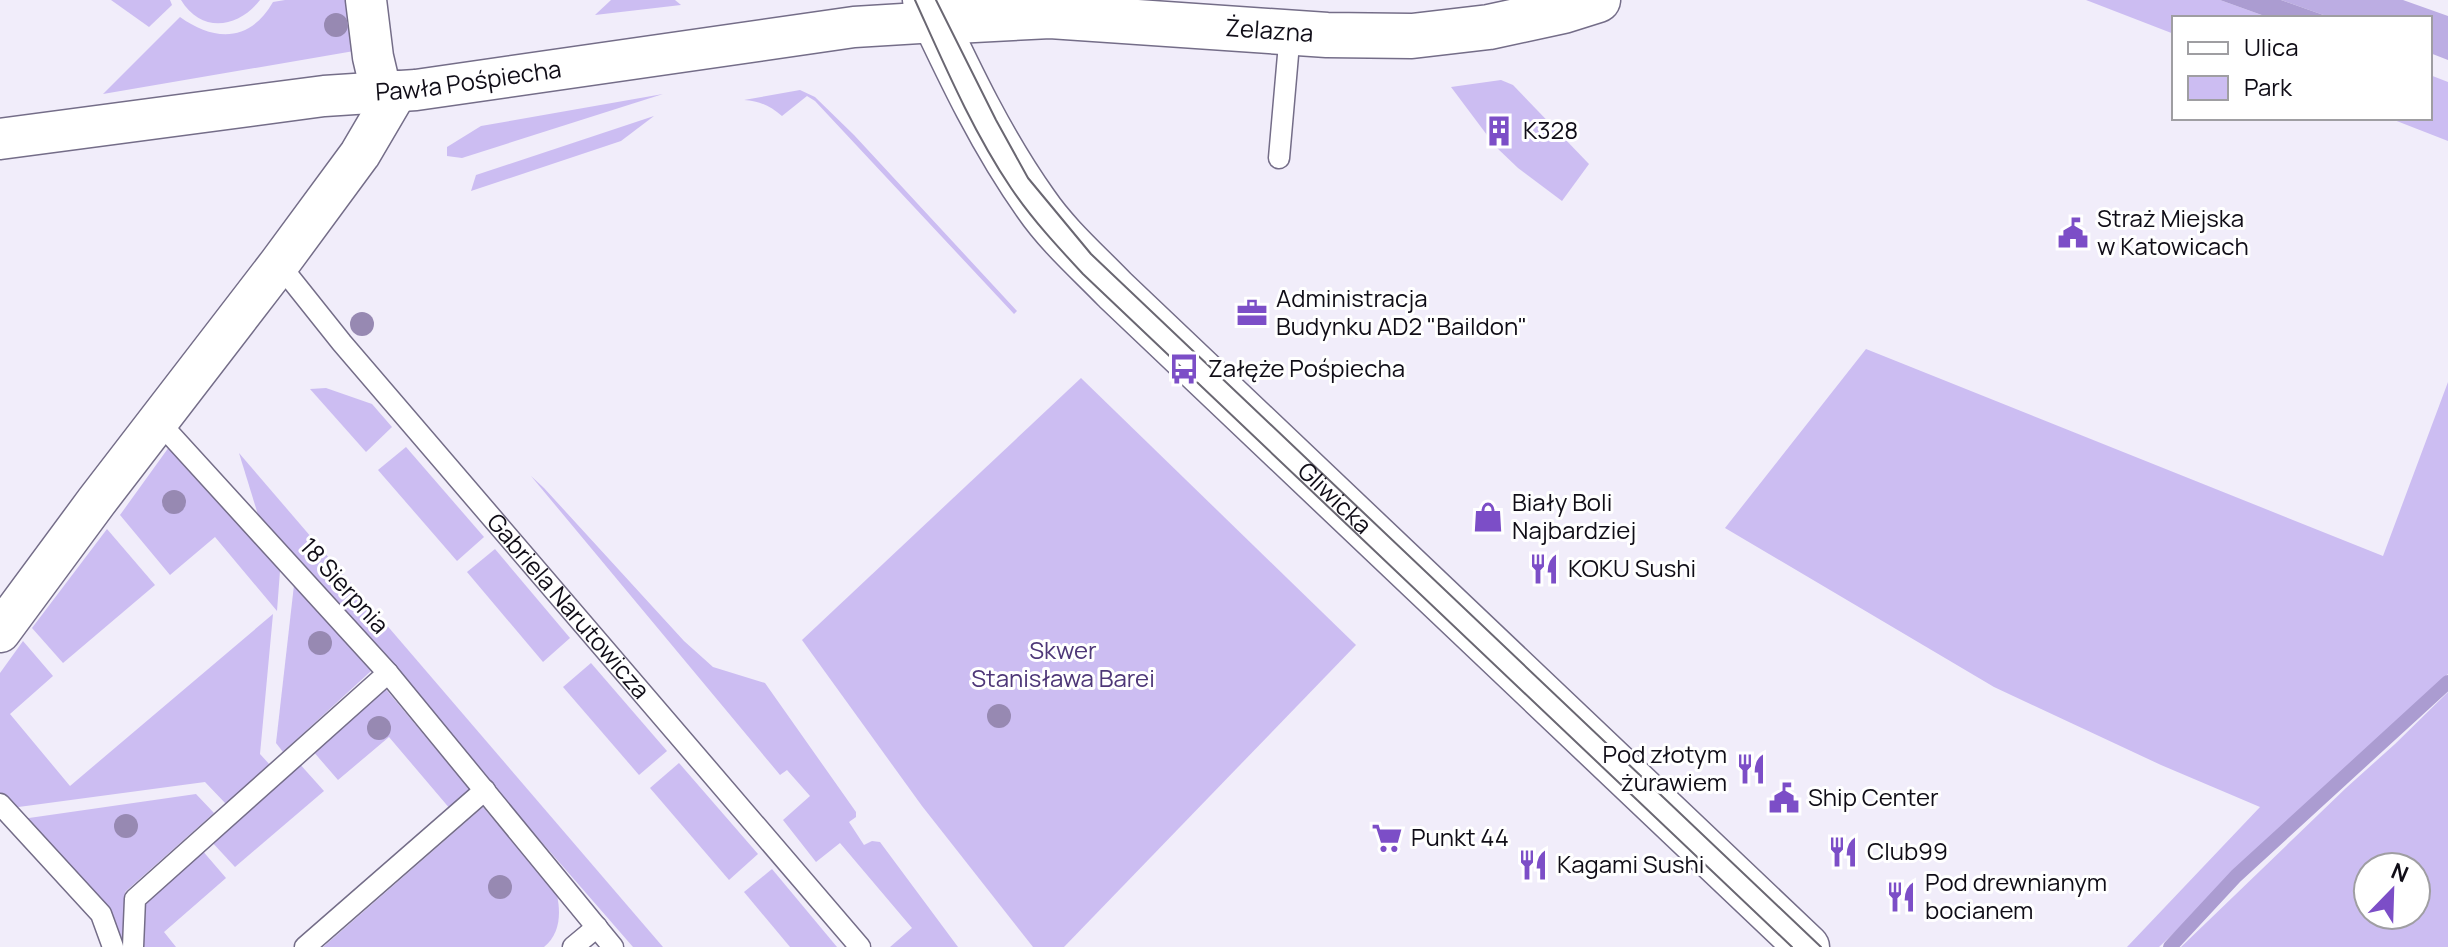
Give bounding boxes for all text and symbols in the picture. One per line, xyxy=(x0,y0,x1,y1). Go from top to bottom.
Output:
street label: Żelazna xyxy=(1224,10,1314,49)
legend xyxy=(2172,16,2432,120)
text: Ulica xyxy=(2244,30,2299,63)
street label: Pawła Pośpiecha xyxy=(374,51,563,108)
text: Park xyxy=(2244,70,2293,103)
place label: K328 xyxy=(1523,113,1578,146)
building icon: K328 xyxy=(1482,114,1516,148)
place label: Straż Miejska w Katowicach xyxy=(2097,201,2249,262)
public building icon: Straż Miejska w Katowicach xyxy=(2056,216,2090,250)
place label: Administracja Budynku AD2 "Baildon" xyxy=(1276,281,1527,342)
office icon: Administracja Budynku AD2 "Baildon" xyxy=(1235,296,1269,330)
place label: Załęże Pośpiecha xyxy=(1208,351,1405,384)
bus stop icon: Załęże Pośpiecha xyxy=(1167,352,1201,386)
street label: Gliwicka xyxy=(1291,454,1380,540)
place label: Biały Boli Najbardziej xyxy=(1512,485,1636,546)
shop icon: Biały Boli Najbardziej xyxy=(1471,500,1505,534)
street label: Gabriela Narutowicza xyxy=(480,506,658,705)
street label: 18 Sierpnia xyxy=(293,530,397,640)
place label: KOKU Sushi xyxy=(1568,551,1696,584)
restaurant icon: KOKU Sushi xyxy=(1527,552,1561,586)
park label: Skwer Stanisława Barei xyxy=(971,633,1155,694)
place label: Pod złotym żurawiem xyxy=(1603,737,1727,798)
restaurant icon: Pod złotym żurawiem xyxy=(1734,752,1768,786)
place label: Ship Center xyxy=(1808,780,1939,813)
public building icon: Ship Center xyxy=(1767,781,1801,815)
place label: Punkt 44 xyxy=(1411,820,1509,853)
supermarket icon: Punkt 44 xyxy=(1370,821,1404,855)
place label: Club99 xyxy=(1867,834,1948,867)
restaurant icon: Club99 xyxy=(1826,835,1860,869)
place label: Kagami Sushi xyxy=(1557,847,1704,880)
restaurant icon: Kagami Sushi xyxy=(1516,848,1550,882)
north arrow xyxy=(2352,851,2432,931)
text: N xyxy=(2387,856,2413,889)
place label: Pod drewnianym bocianem xyxy=(1925,865,2107,926)
restaurant icon: Pod drewnianym bocianem xyxy=(1884,880,1918,914)

